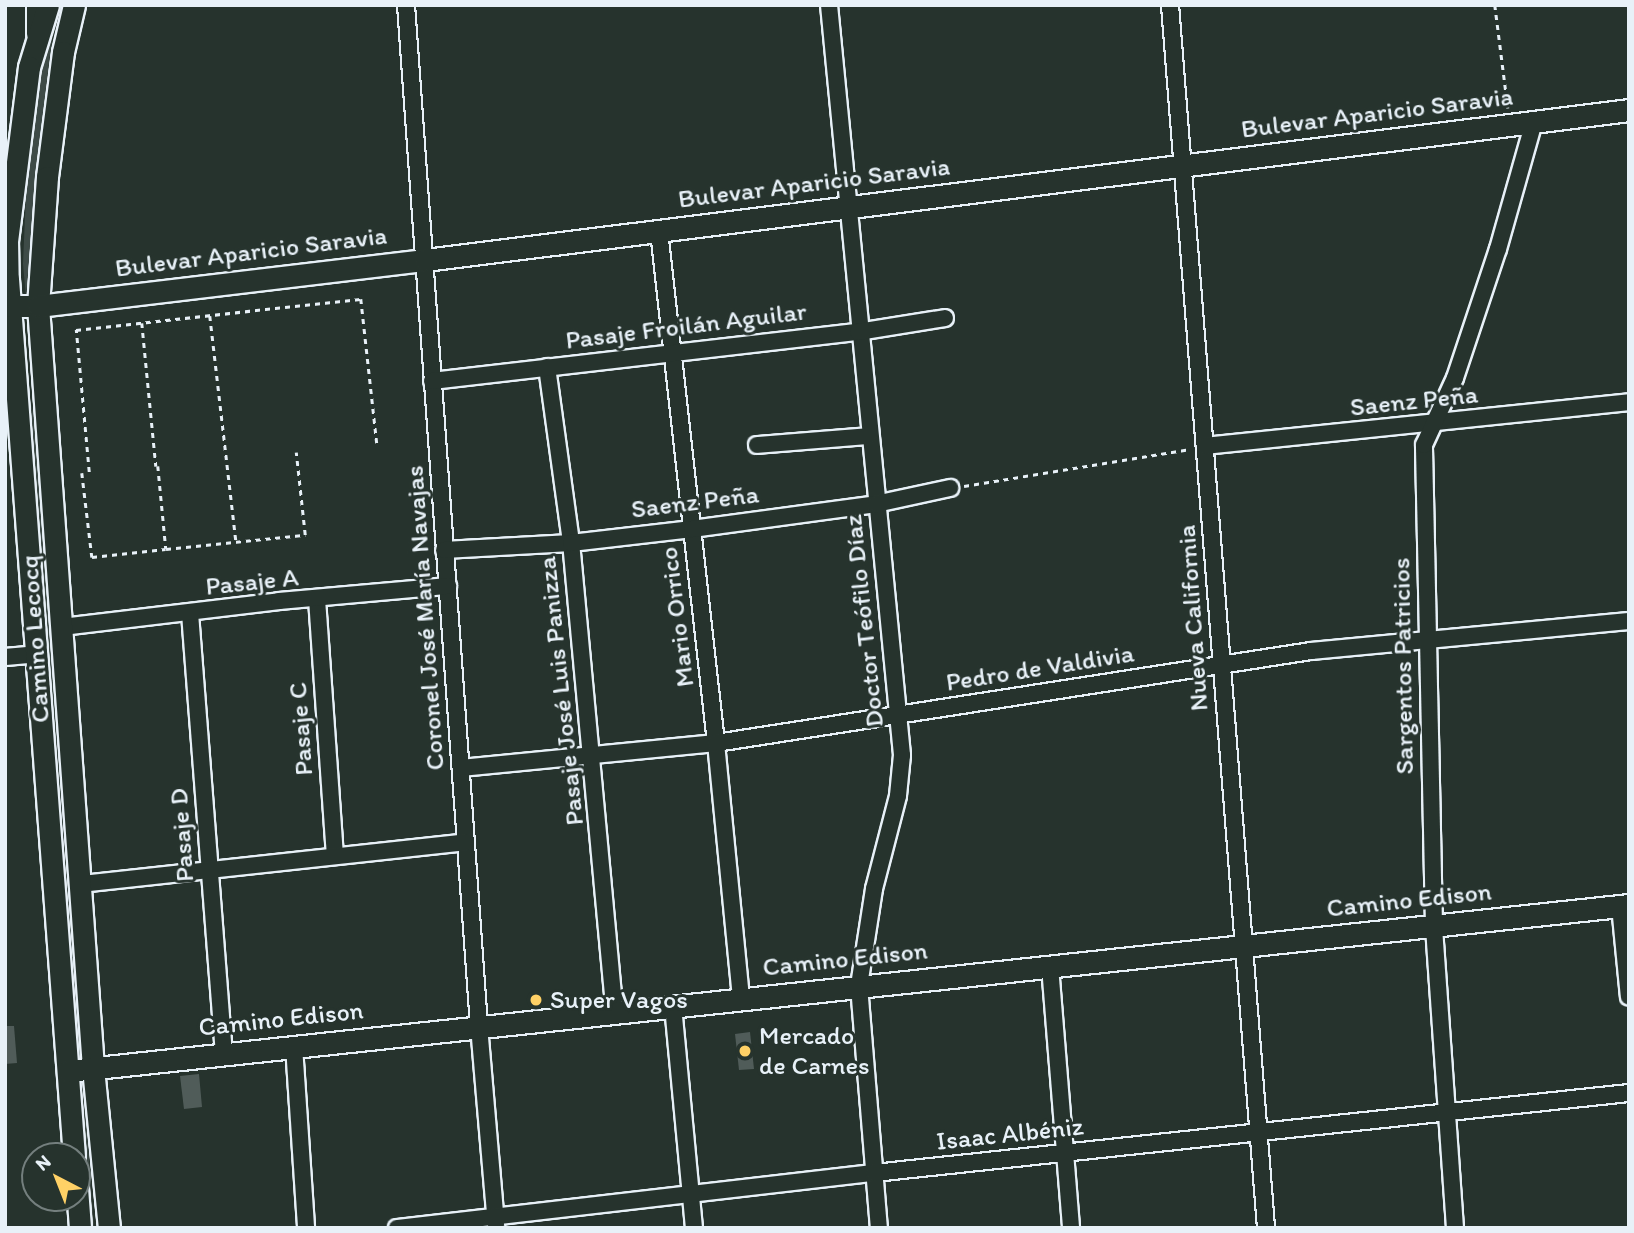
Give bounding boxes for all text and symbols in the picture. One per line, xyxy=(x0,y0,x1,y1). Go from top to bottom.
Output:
street label: Bulevar Aparicio Saravia xyxy=(1239,81,1515,145)
street label: Bulevar Aparicio Saravia xyxy=(676,151,952,215)
street label: Bulevar Aparicio Saravia xyxy=(113,220,389,284)
street label: Pasaje Froilán Aguilar xyxy=(563,296,809,356)
street label: Saenz Peña xyxy=(1349,379,1479,423)
street label: Coronel José María Navajas xyxy=(399,465,451,771)
street label: Saenz Peña xyxy=(630,479,760,525)
street label: Doctor Teófilo Díaz xyxy=(837,514,891,728)
street label: Nueva California xyxy=(1171,523,1215,713)
street label: Mario Orrico xyxy=(653,545,701,689)
street label: Camino Lecocq xyxy=(14,554,56,724)
street label: Pasaje José Luis Panizza xyxy=(531,555,591,827)
street label: Sargentos Patricios xyxy=(1386,557,1420,775)
street label: Pasaje A xyxy=(204,562,300,602)
street label: Pedro de Valdivia xyxy=(944,638,1136,698)
street label: Pasaje C xyxy=(282,681,320,777)
street label: Pasaje D xyxy=(163,787,201,883)
street label: Camino Edison xyxy=(1325,876,1493,924)
street label: Camino Edison xyxy=(761,935,929,983)
place label: Super Vagos xyxy=(550,984,687,1016)
marker: Super Vagos xyxy=(528,992,544,1008)
street label: Camino Edison xyxy=(197,995,365,1043)
place label: Mercado de Carnes xyxy=(759,1020,870,1082)
marker: Mercado de Carnes xyxy=(737,1043,753,1059)
street label: Isaac Albéniz xyxy=(934,1111,1086,1157)
north arrow xyxy=(21,1142,91,1212)
text: N xyxy=(30,1150,55,1175)

